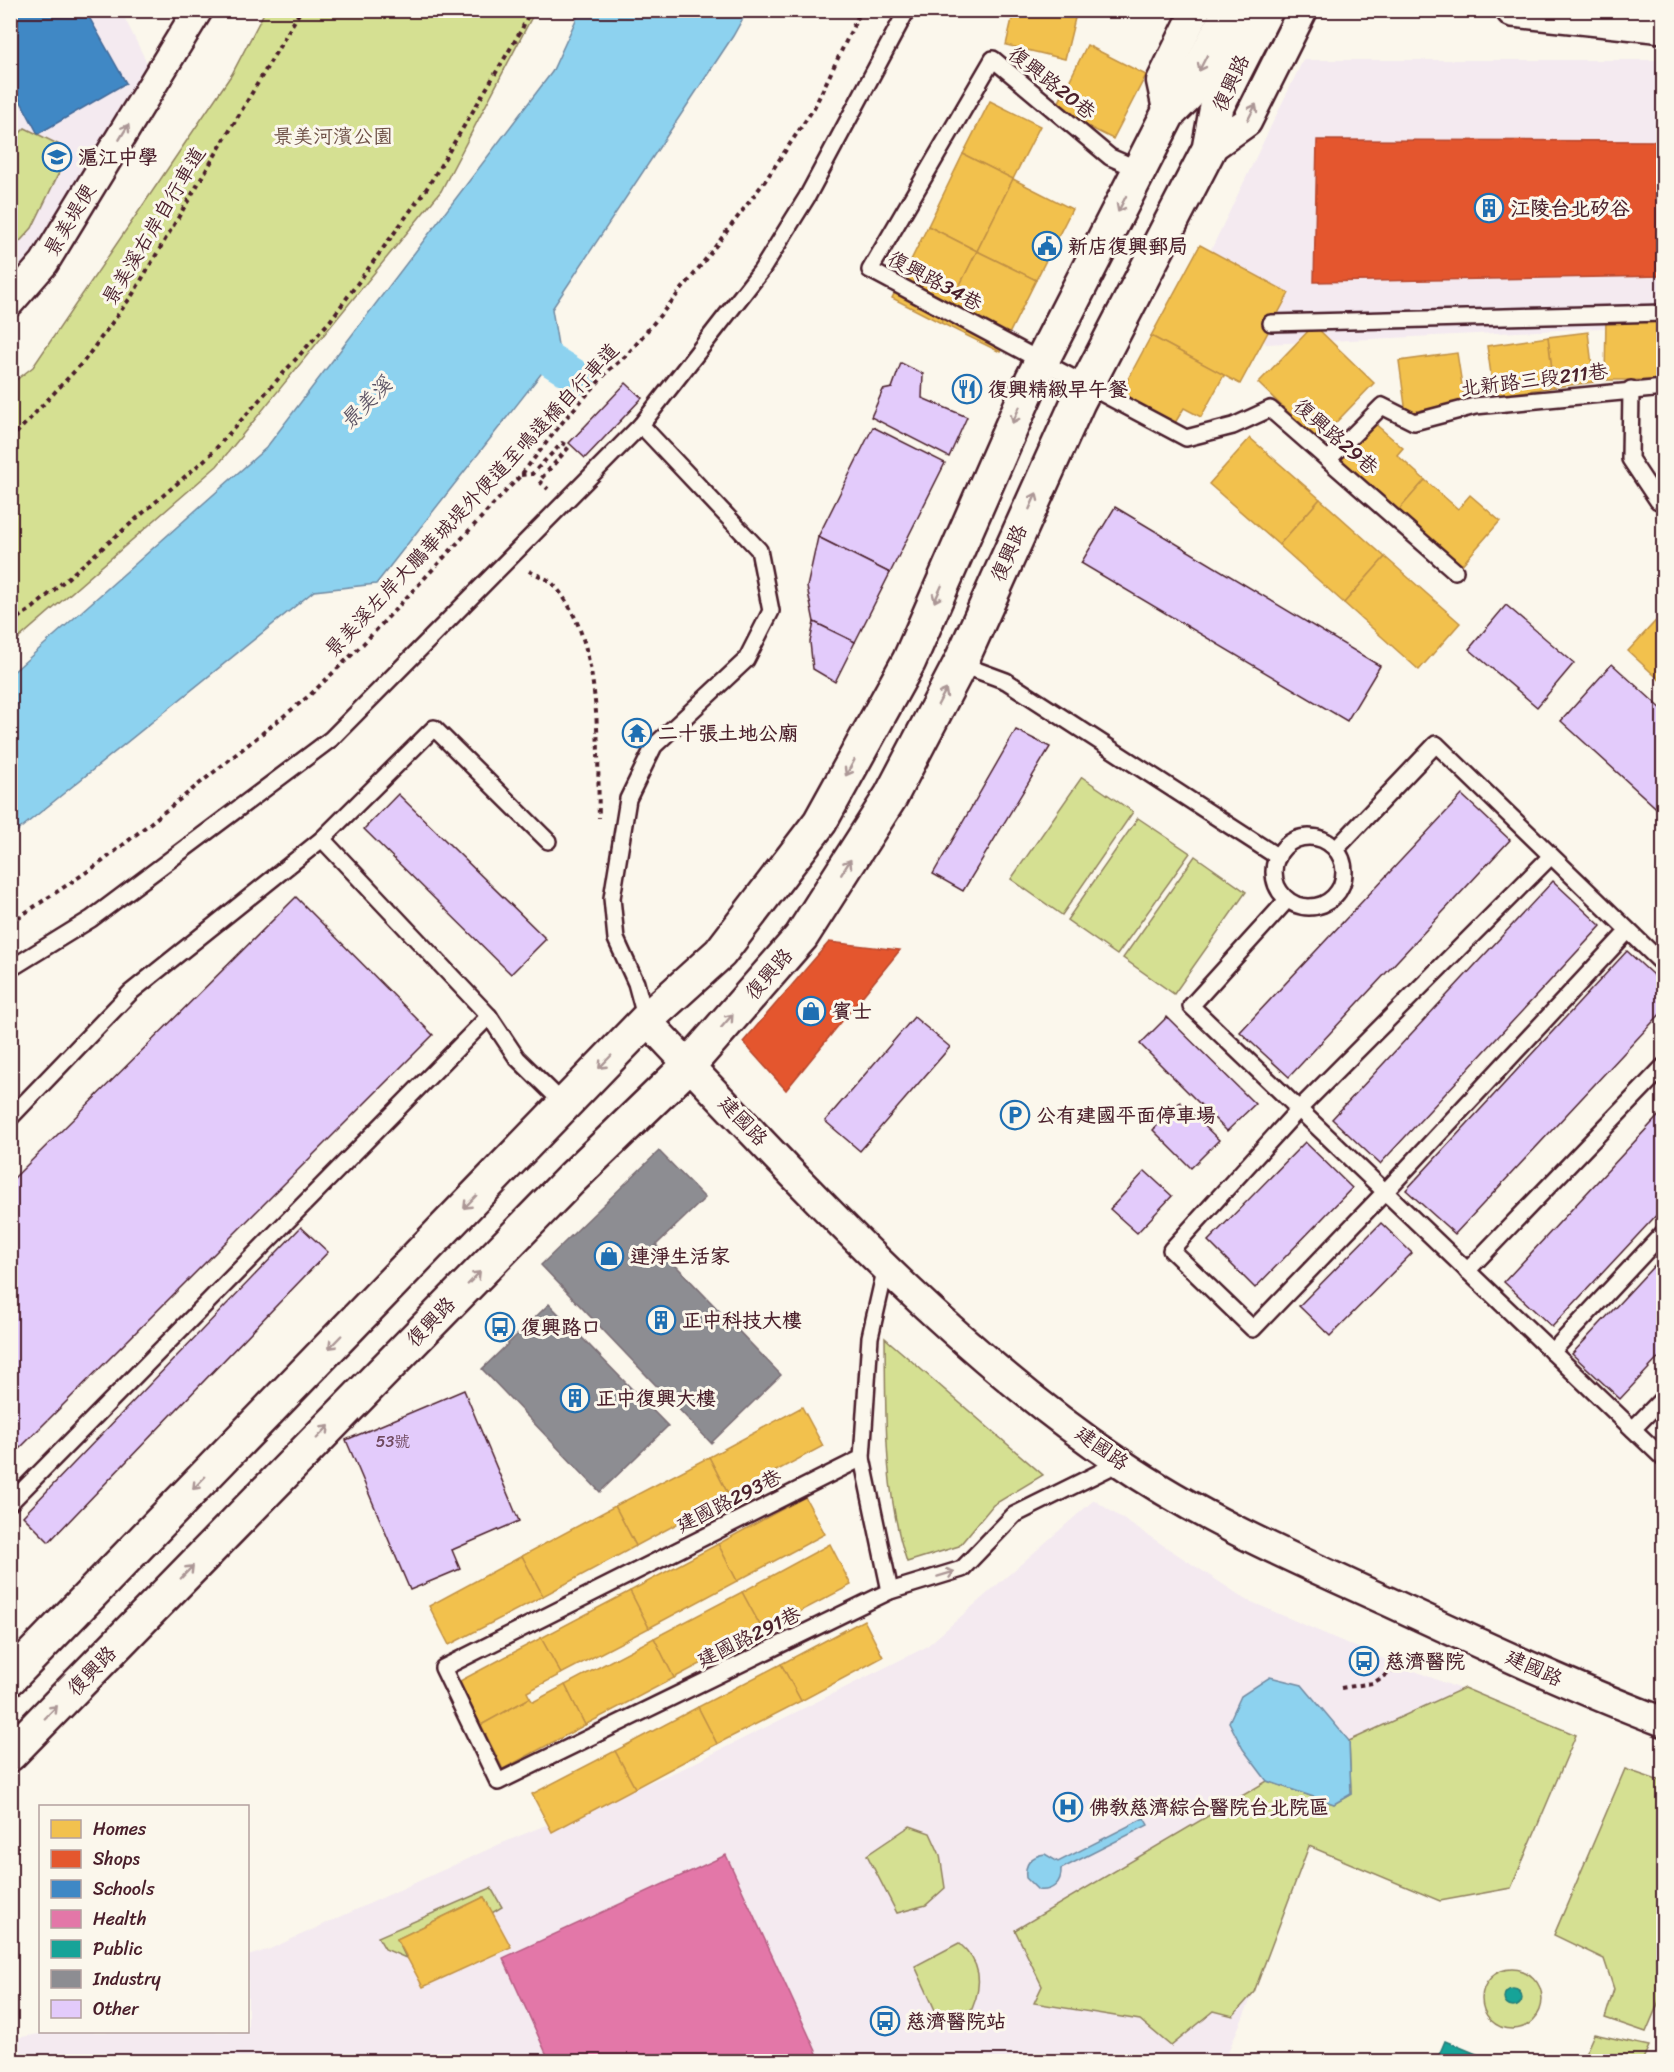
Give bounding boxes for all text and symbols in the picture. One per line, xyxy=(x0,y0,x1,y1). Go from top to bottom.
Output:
street label: 復興路20巷 xyxy=(1000,37,1105,129)
street label: 復興路 xyxy=(1202,48,1260,118)
one-way arrow xyxy=(1197,53,1208,71)
one-way arrow xyxy=(1247,103,1258,121)
park label: 景美河濱公園 xyxy=(273,119,393,154)
one-way arrow xyxy=(119,124,131,141)
place label: 滬江中學 xyxy=(78,140,158,175)
street label: 景美溪右岸自行車道 xyxy=(93,140,215,312)
school or university icon: 滬江中學 xyxy=(41,141,73,173)
street label: 景美堤便 xyxy=(34,177,106,263)
place label: 江陵台北矽谷 xyxy=(1510,191,1630,226)
building icon: 江陵台北矽谷 xyxy=(1473,192,1505,224)
one-way arrow xyxy=(1116,194,1128,212)
place label: 新店復興郵局 xyxy=(1068,229,1188,264)
public building icon: 新店復興郵局 xyxy=(1031,230,1063,262)
street label: 復興路34巷 xyxy=(881,241,990,321)
street label: 景美溪左岸大鵬華城堤外便道至鳴遠橋自行車道 xyxy=(316,334,628,666)
street label: 北新路三段211巷 xyxy=(1458,353,1611,406)
water label: 景美溪 xyxy=(330,367,402,439)
place label: 復興精緻早午餐 xyxy=(988,372,1128,407)
restaurant icon: 復興精緻早午餐 xyxy=(951,373,983,405)
street label: 復興路29巷 xyxy=(1285,390,1387,485)
one-way arrow xyxy=(1010,406,1021,424)
one-way arrow xyxy=(1028,493,1039,511)
street label: 復興路 xyxy=(981,518,1038,588)
one-way arrow xyxy=(932,585,943,603)
one-way arrow xyxy=(937,689,948,707)
place label: 二十張土地公廟 xyxy=(658,716,798,751)
temple icon: 二十張土地公廟 xyxy=(621,717,653,749)
one-way arrow xyxy=(844,759,856,776)
one-way arrow xyxy=(840,859,852,876)
street label: 復興路 xyxy=(736,939,803,1008)
place label: 賓士 xyxy=(832,994,872,1029)
shop icon: 賓士 xyxy=(795,995,827,1027)
one-way arrow xyxy=(721,1013,734,1029)
one-way arrow xyxy=(598,1054,613,1069)
street label: 建國路 xyxy=(710,1087,777,1155)
place label: 公有建國平面停車場 xyxy=(1036,1098,1216,1133)
parking icon: 公有建國平面停車場 xyxy=(999,1099,1031,1131)
one-way arrow xyxy=(463,1195,477,1210)
place label: 連淨生活家 xyxy=(630,1239,730,1274)
shop icon: 連淨生活家 xyxy=(593,1240,625,1272)
one-way arrow xyxy=(467,1270,482,1285)
street label: 復興路 xyxy=(398,1288,465,1356)
place label: 正中科技大樓 xyxy=(682,1303,802,1338)
building icon: 正中科技大樓 xyxy=(645,1304,677,1336)
place label: 復興路口 xyxy=(521,1310,601,1345)
bus stop icon: 復興路口 xyxy=(484,1311,516,1343)
one-way arrow xyxy=(327,1335,342,1350)
place label: 正中復興大樓 xyxy=(596,1381,716,1416)
building icon: 正中復興大樓 xyxy=(559,1382,591,1414)
street label: 建國路 xyxy=(1067,1416,1137,1480)
one-way arrow xyxy=(316,1425,330,1440)
house number: 53號 xyxy=(376,1427,410,1456)
street label: 建國路293巷 xyxy=(670,1459,789,1543)
one-way arrow xyxy=(192,1475,206,1490)
one-way arrow xyxy=(180,1565,195,1580)
one-way arrow xyxy=(937,1568,956,1579)
street label: 建國路291巷 xyxy=(691,1596,808,1677)
street label: 復興路 xyxy=(59,1637,126,1705)
street label: 建國路 xyxy=(1499,1639,1569,1697)
place label: 慈濟醫院 xyxy=(1385,1644,1465,1679)
bus stop icon: 慈濟醫院 xyxy=(1348,1645,1380,1677)
one-way arrow xyxy=(44,1704,59,1719)
place label: 佛教慈濟綜合醫院台北院區 xyxy=(1089,1790,1329,1825)
hospital icon: 佛教慈濟綜合醫院台北院區 xyxy=(1052,1791,1084,1823)
legend xyxy=(39,1805,249,2033)
text: Homes xyxy=(93,1813,147,1845)
text: Shops xyxy=(93,1843,140,1875)
text: Schools xyxy=(93,1873,155,1905)
text: Health xyxy=(93,1903,146,1935)
text: Public xyxy=(93,1933,143,1965)
text: Industry xyxy=(92,1963,162,1995)
text: Other xyxy=(93,1993,140,2025)
place label: 慈濟醫院站 xyxy=(906,2004,1006,2039)
bus stop icon: 慈濟醫院站 xyxy=(869,2005,901,2037)

